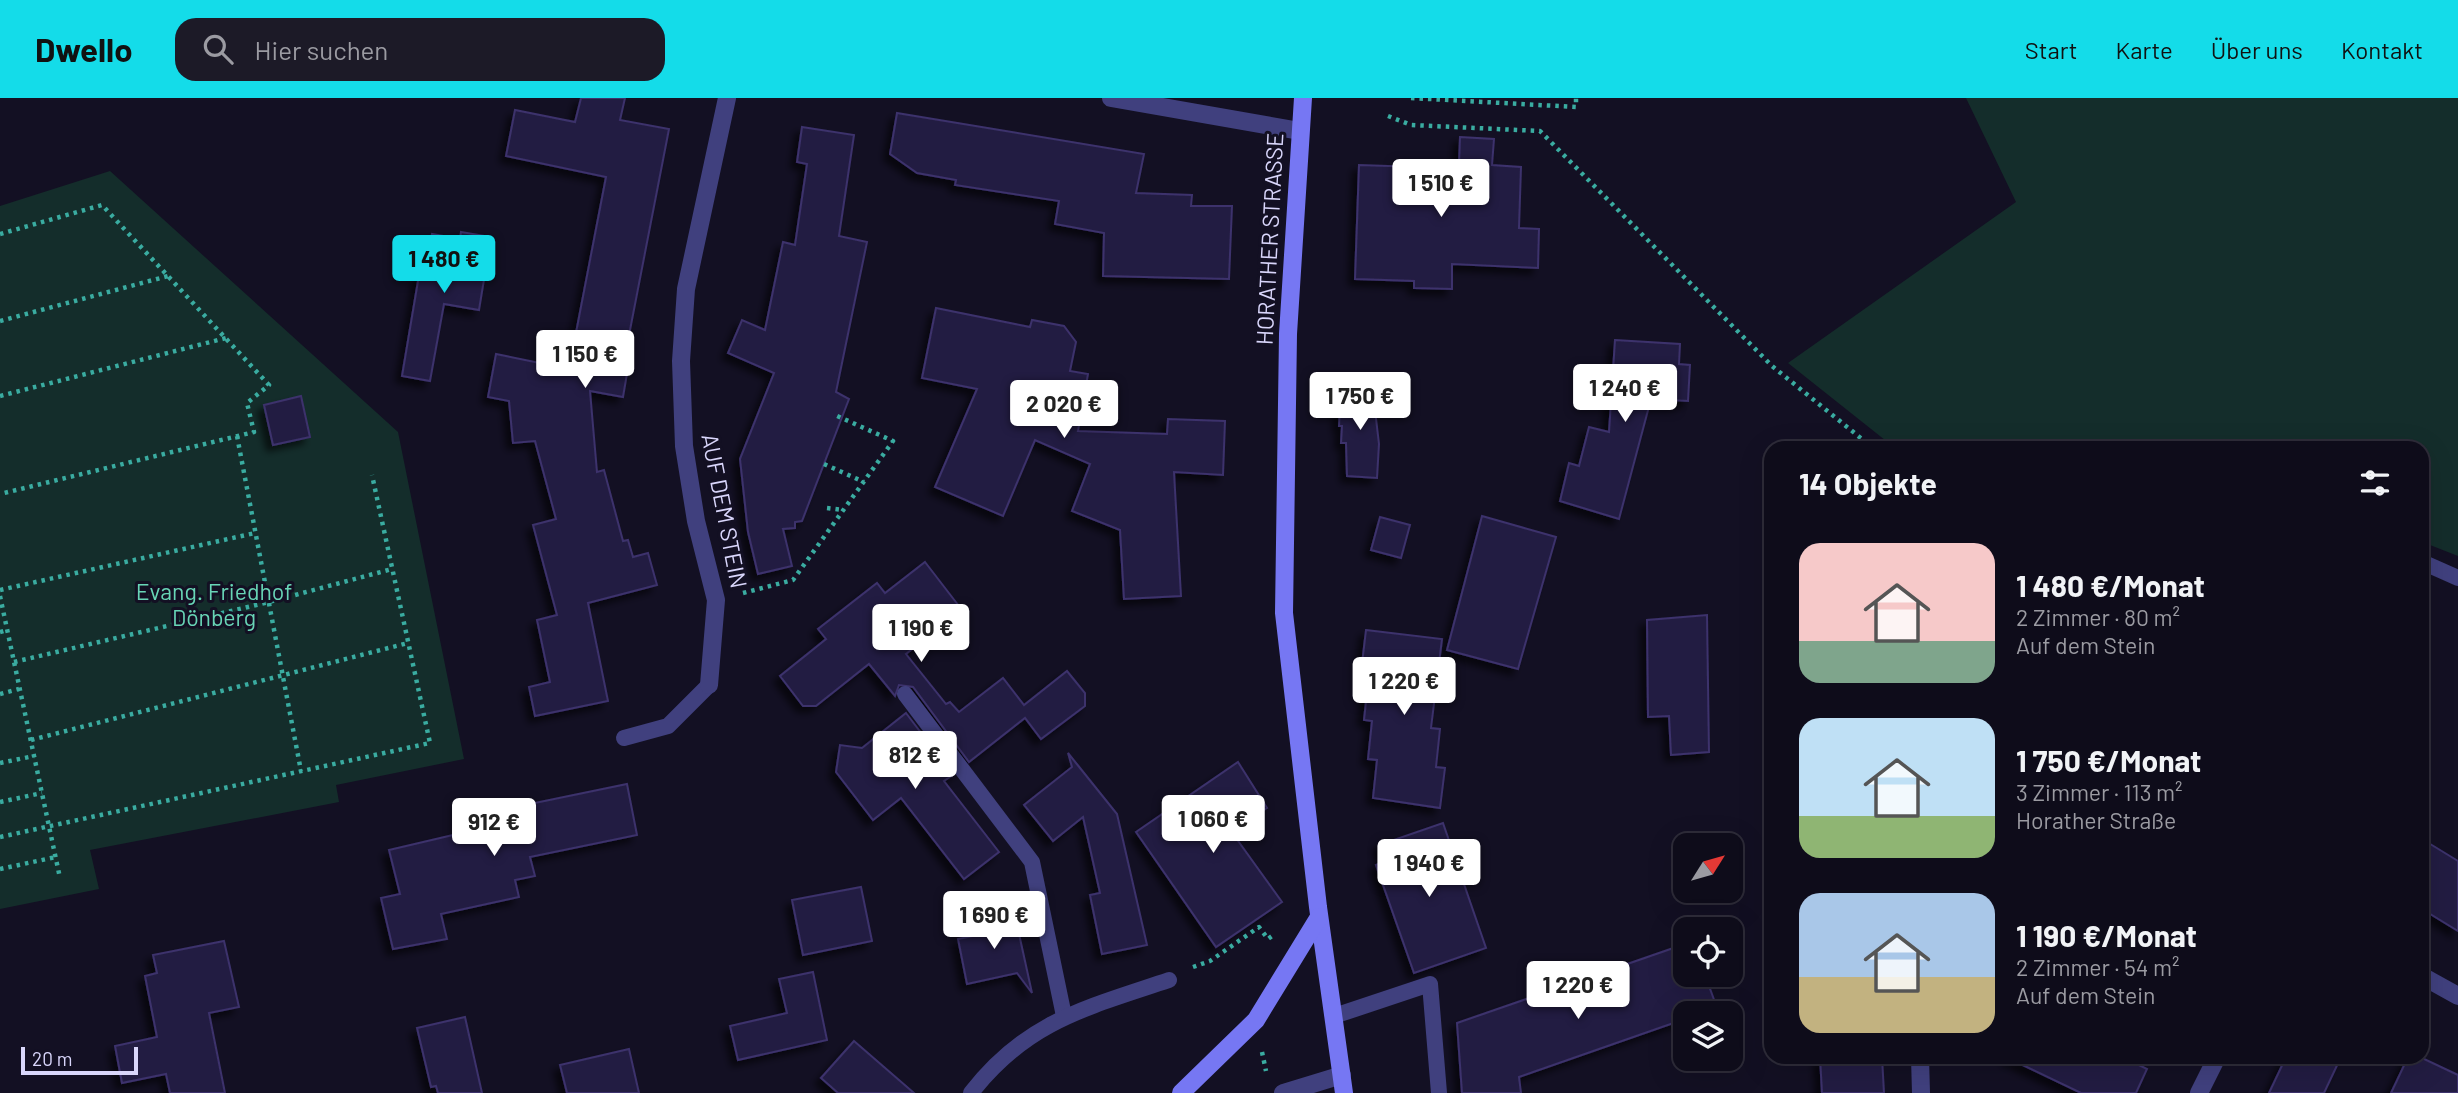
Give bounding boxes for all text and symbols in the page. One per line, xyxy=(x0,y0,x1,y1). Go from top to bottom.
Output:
search box xyxy=(175,18,665,81)
text: Dwello xyxy=(35,29,133,69)
icon: search xyxy=(199,30,237,68)
text: Hier suchen xyxy=(255,34,388,65)
text: Start xyxy=(2025,35,2078,64)
text: Karte xyxy=(2116,35,2173,64)
text: Über uns xyxy=(2211,35,2303,64)
text: Kontakt xyxy=(2341,35,2423,64)
street label: HORATHER STRASSE xyxy=(1249,132,1289,346)
pin: 1 510 € xyxy=(1376,159,1506,219)
text: 1 510 € xyxy=(1408,168,1474,196)
pin: 1 480 € xyxy=(379,236,509,295)
text: 1 480 € xyxy=(408,244,480,272)
pin: 1 150 € xyxy=(520,330,650,390)
text: 1 150 € xyxy=(552,339,618,367)
pin: 1 240 € xyxy=(1560,364,1690,424)
pin: 1 750 € xyxy=(1295,372,1425,432)
text: 1 240 € xyxy=(1589,373,1661,401)
pin: 2 020 € xyxy=(999,380,1129,440)
text: 1 750 € xyxy=(1326,381,1394,409)
text: 2 020 € xyxy=(1026,389,1102,417)
street label: AUF DEM STEIN xyxy=(696,431,754,591)
icon: filters xyxy=(2356,464,2394,502)
text: 14 Objekte xyxy=(1799,465,1937,501)
text: 1 480 €/Monat xyxy=(2016,567,2205,603)
icon: home xyxy=(1855,571,1939,655)
park label: Evang. Friedhof Dönberg xyxy=(136,577,292,631)
text: 2 Zimmer · 80 m² xyxy=(2016,603,2180,631)
pin: 1 190 € xyxy=(856,604,986,664)
text: 1 190 € xyxy=(888,613,954,641)
text: Auf dem Stein xyxy=(2016,631,2156,659)
pin: 1 220 € xyxy=(1339,658,1469,717)
text: 1 220 € xyxy=(1369,666,1439,694)
pin: 812 € xyxy=(866,732,964,791)
text: 812 € xyxy=(889,740,941,768)
text: 1 750 €/Monat xyxy=(2016,742,2201,778)
icon: home xyxy=(1855,746,1939,830)
text: 3 Zimmer · 113 m² xyxy=(2016,778,2183,806)
pin: 1 060 € xyxy=(1148,796,1278,855)
pin: 912 € xyxy=(445,798,543,858)
text: 1 060 € xyxy=(1178,804,1248,832)
text: Horather Straße xyxy=(2016,806,2176,834)
text: 912 € xyxy=(468,807,520,835)
north arrow xyxy=(1673,833,1743,903)
map controls xyxy=(1673,833,1743,1071)
pin: 1 940 € xyxy=(1364,840,1494,899)
text: 1 940 € xyxy=(1393,848,1465,876)
pin: 1 690 € xyxy=(929,892,1059,951)
text: 1 690 € xyxy=(959,900,1029,928)
button: locate xyxy=(1673,917,1743,987)
text: 1 190 €/Monat xyxy=(2016,917,2197,953)
icon: home xyxy=(1855,921,1939,1005)
text: 2 Zimmer · 54 m² xyxy=(2016,953,2180,981)
pin: 1 220 € xyxy=(1513,962,1643,1021)
text: 1 220 € xyxy=(1543,970,1613,998)
text: Auf dem Stein xyxy=(2016,981,2156,1009)
button: layers xyxy=(1673,1001,1743,1071)
scale bar xyxy=(21,1044,138,1076)
text: 20 m xyxy=(32,1047,72,1070)

